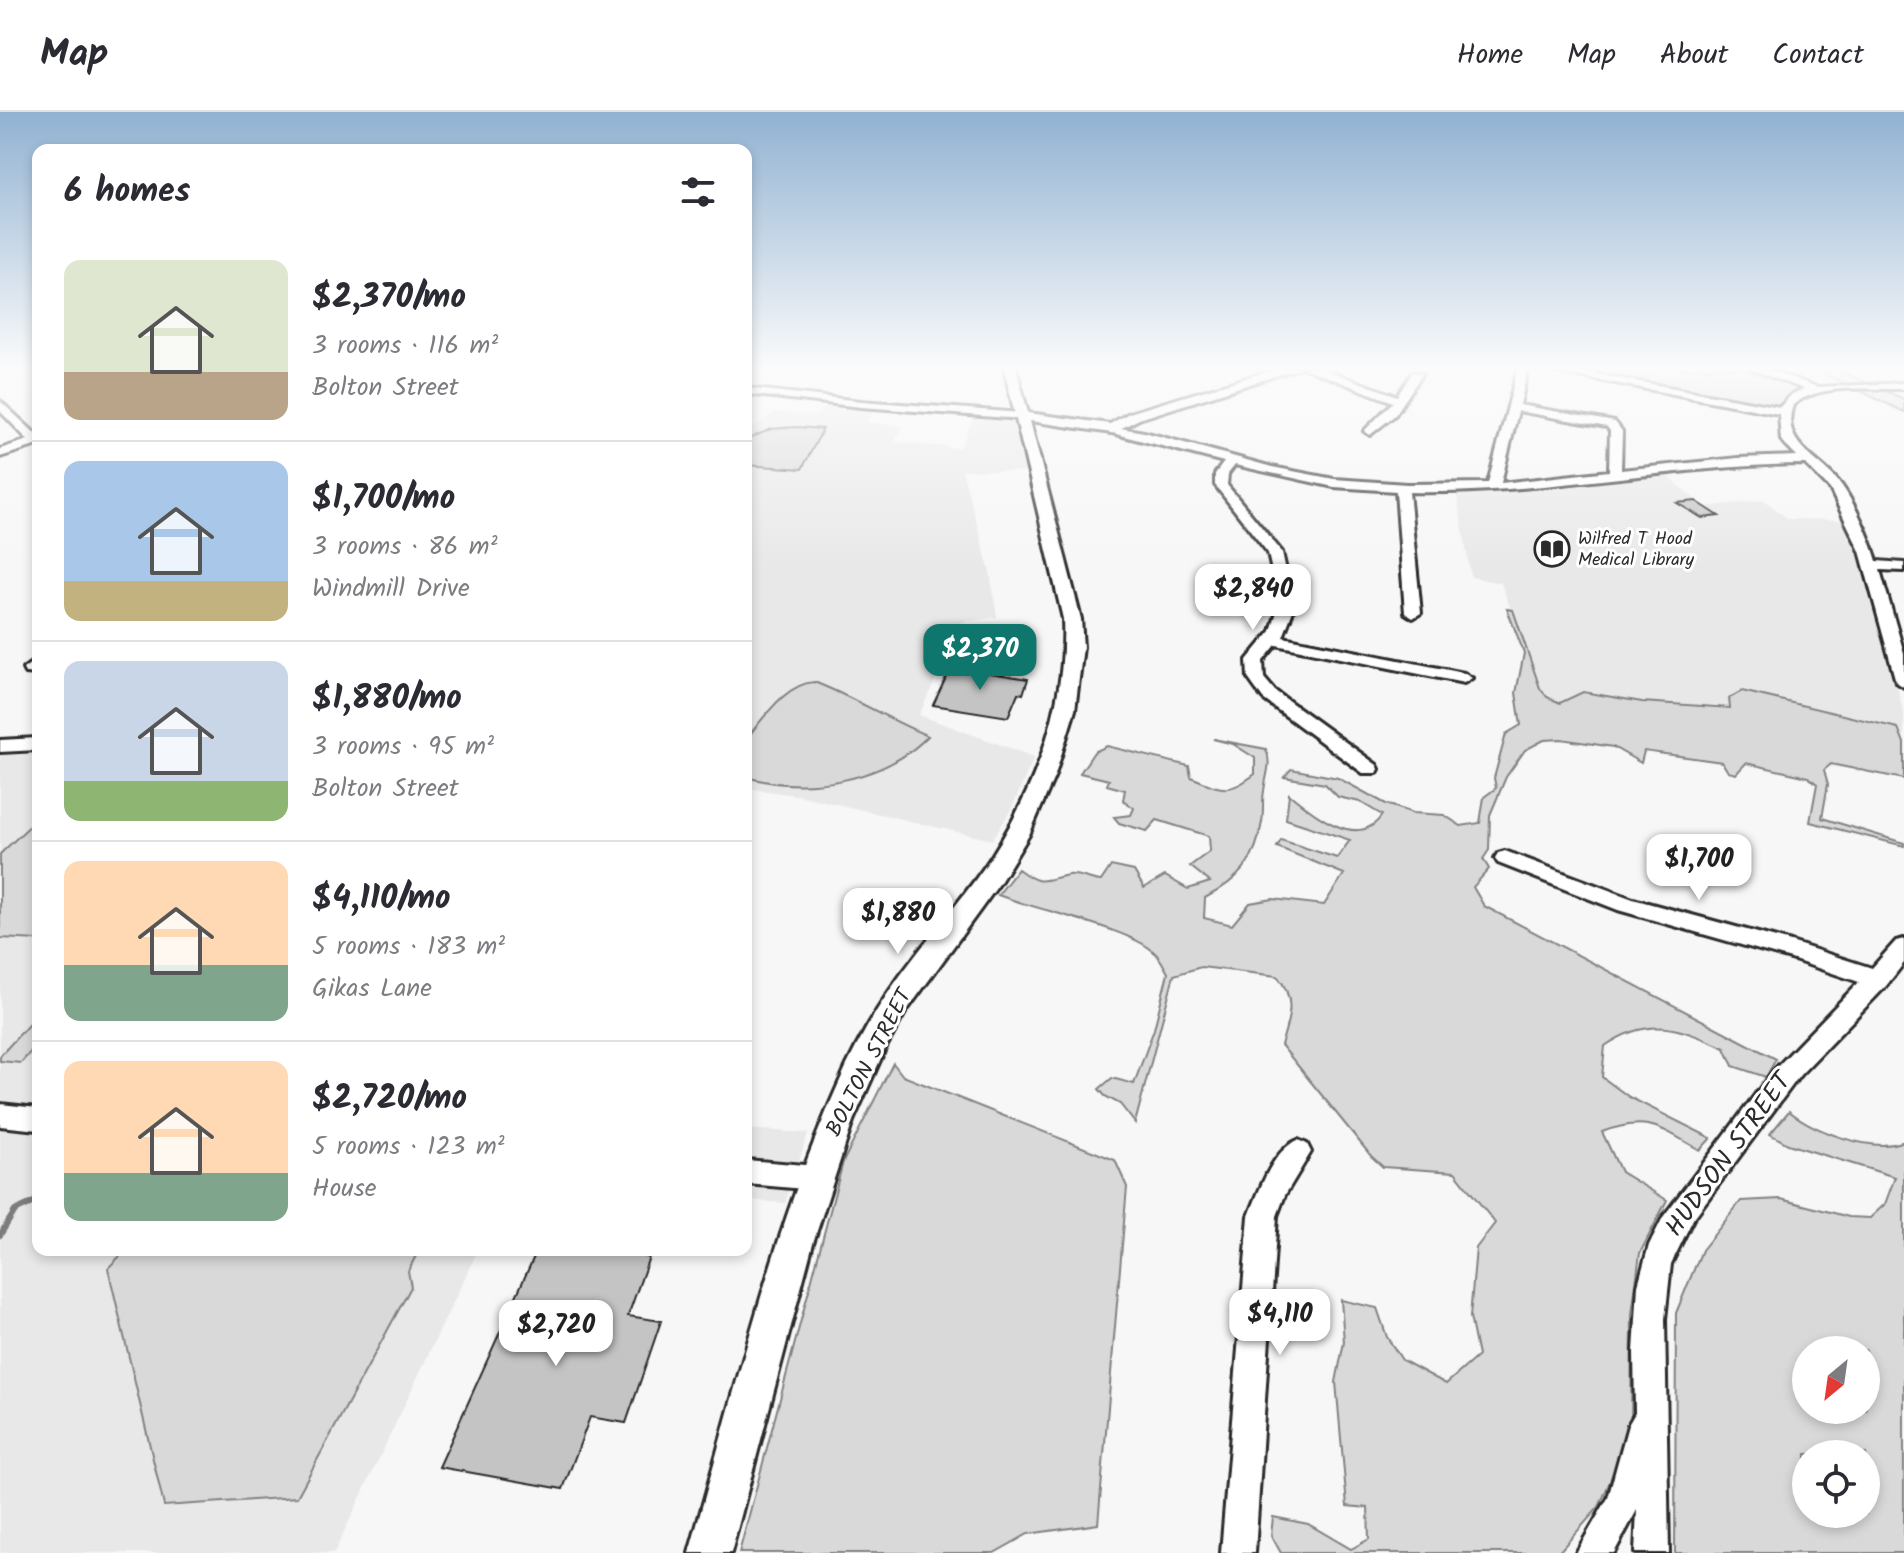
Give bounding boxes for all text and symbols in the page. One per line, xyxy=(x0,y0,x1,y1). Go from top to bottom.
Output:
text: Map xyxy=(40,25,109,85)
text: Home xyxy=(1457,33,1523,78)
text: Map xyxy=(1567,33,1616,78)
text: About xyxy=(1660,33,1728,78)
text: Contact xyxy=(1772,33,1864,78)
text: 6 homes xyxy=(64,165,190,219)
icon: filters xyxy=(676,170,720,214)
text: $2,370/mo xyxy=(312,271,466,325)
icon: home xyxy=(128,292,224,388)
text: 3 rooms · 116 m² xyxy=(312,325,498,367)
text: Bolton Street xyxy=(312,367,459,409)
text: $1,700/mo xyxy=(312,472,455,526)
icon: home xyxy=(128,493,224,589)
place label: Wilfred T Hood Medical Library xyxy=(1578,525,1695,575)
text: 3 rooms · 86 m² xyxy=(312,526,497,568)
library icon: Wilfred T Hood Medical Library xyxy=(1533,530,1571,568)
pin: $2,840 xyxy=(1188,564,1318,632)
text: Windmill Drive xyxy=(312,568,470,610)
text: $2,840 xyxy=(1213,569,1293,611)
pin: $2,370 xyxy=(915,624,1045,692)
text: $2,370 xyxy=(941,629,1019,671)
text: $1,880/mo xyxy=(312,672,462,726)
icon: home xyxy=(128,693,224,789)
text: 3 rooms · 95 m² xyxy=(312,726,494,768)
text: Bolton Street xyxy=(312,768,459,810)
pin: $1,700 xyxy=(1634,834,1764,902)
text: $1,700 xyxy=(1664,839,1734,881)
text: $4,110/mo xyxy=(312,872,450,926)
pin: $1,880 xyxy=(833,888,963,956)
icon: home xyxy=(128,893,224,989)
text: $1,880 xyxy=(861,893,935,935)
text: 5 rooms · 183 m² xyxy=(312,926,505,968)
text: Gikas Lane xyxy=(312,968,432,1010)
street label: BOLTON STREET xyxy=(818,981,923,1143)
street label: HUDSON STREET xyxy=(1655,1062,1804,1246)
text: $2,720/mo xyxy=(312,1072,467,1126)
icon: home xyxy=(128,1093,224,1189)
text: 5 rooms · 123 m² xyxy=(312,1126,505,1168)
text: House xyxy=(312,1168,376,1210)
pin: $4,110 xyxy=(1215,1289,1345,1357)
text: $4,110 xyxy=(1247,1294,1313,1336)
pin: $2,720 xyxy=(491,1300,621,1368)
text: $2,720 xyxy=(517,1305,595,1347)
north arrow xyxy=(1792,1336,1880,1424)
map controls xyxy=(1792,1336,1880,1528)
button: locate xyxy=(1792,1440,1880,1528)

